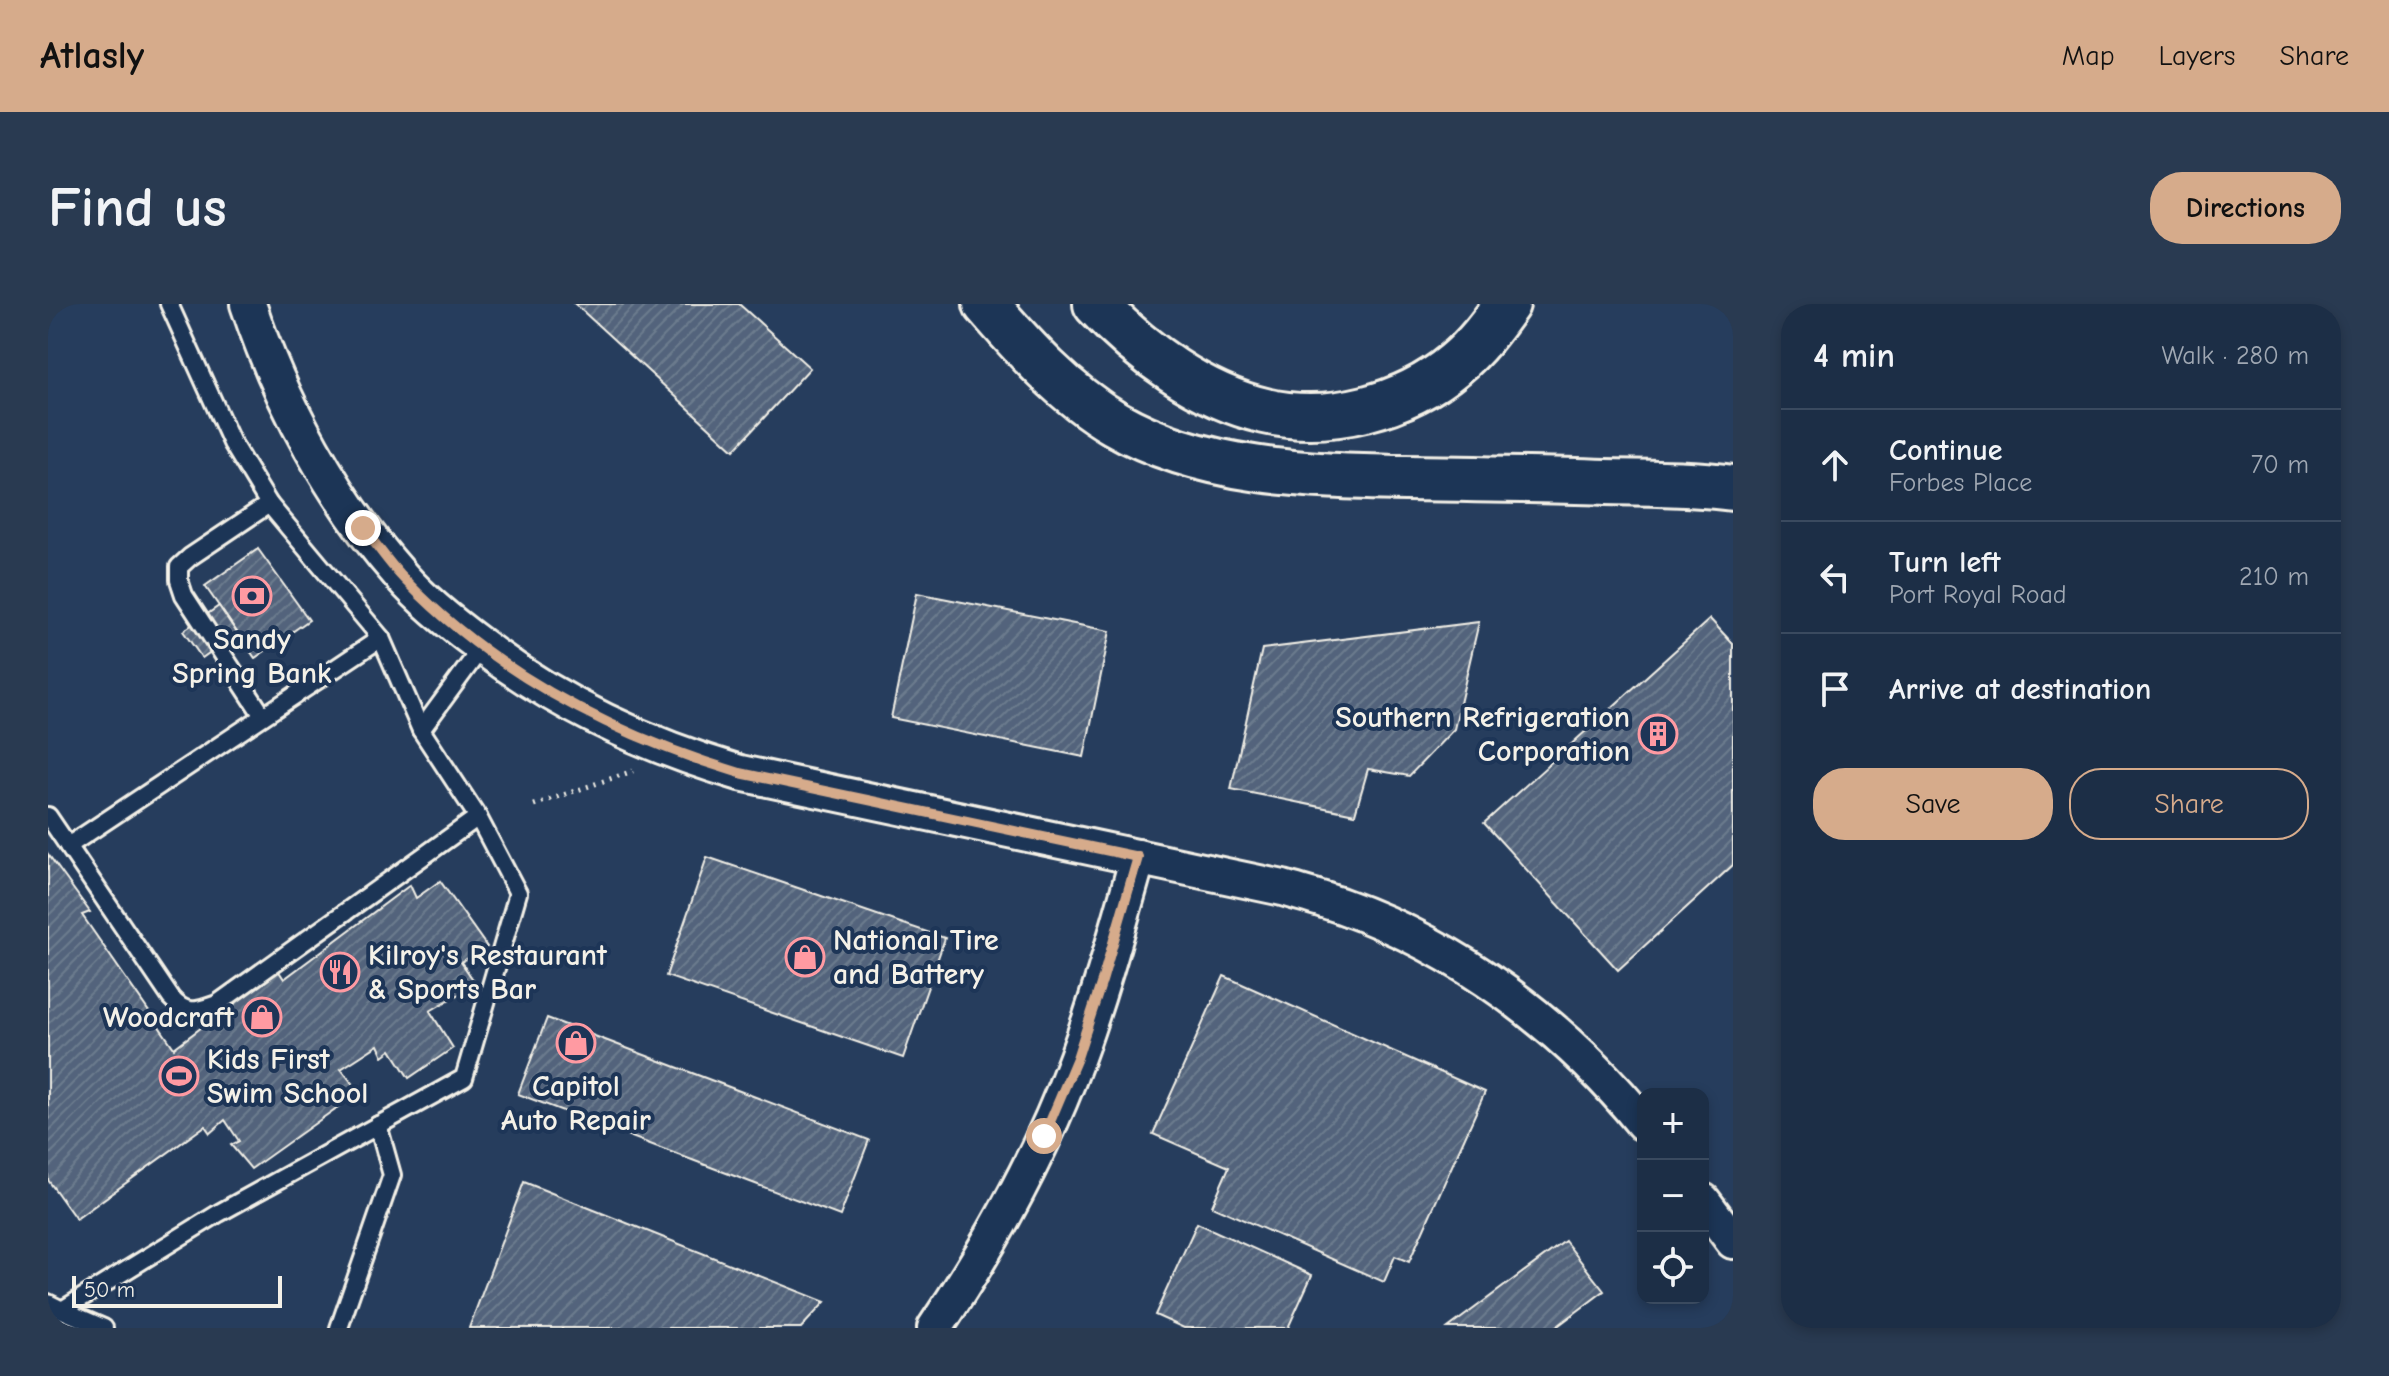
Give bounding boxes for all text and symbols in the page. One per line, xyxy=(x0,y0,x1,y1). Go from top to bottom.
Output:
text: Atlasly xyxy=(40,34,144,78)
text: Map xyxy=(2062,40,2115,72)
text: Layers xyxy=(2159,40,2235,72)
text: Share xyxy=(2279,40,2349,72)
button: Directions xyxy=(2150,172,2341,244)
text: Find us xyxy=(48,176,227,240)
text: 4 min xyxy=(1813,336,1895,376)
text: Walk · 280 m xyxy=(2162,341,2309,371)
text: Continue xyxy=(1889,433,2003,468)
icon: ahead xyxy=(1813,443,1857,487)
text: 70 m xyxy=(2251,450,2309,480)
text: Forbes Place xyxy=(1889,468,2032,498)
route end xyxy=(345,510,381,546)
text: Turn left xyxy=(1889,545,2001,580)
icon: left xyxy=(1813,555,1857,599)
text: 210 m xyxy=(2239,562,2309,592)
bank icon: Sandy Spring Bank xyxy=(231,575,273,617)
text: Port Royal Road xyxy=(1889,580,2067,610)
place label: Sandy Spring Bank xyxy=(172,622,332,691)
icon: arrive xyxy=(1813,667,1857,711)
text: Arrive at destination xyxy=(1889,672,2151,707)
place label: Southern Refrigeration Corporation xyxy=(1335,700,1630,769)
building icon: Southern Refrigeration Corporation xyxy=(1637,713,1679,755)
button: Save xyxy=(1813,768,2053,840)
button: Share xyxy=(2069,768,2309,840)
place label: National Tire and Battery xyxy=(833,923,999,992)
shop icon: National Tire and Battery xyxy=(784,936,826,978)
place label: Kilroy's Restaurant & Sports Bar xyxy=(368,938,608,1007)
restaurant icon: Kilroy's Restaurant & Sports Bar xyxy=(319,951,361,993)
shop icon: Woodcraft xyxy=(241,996,283,1038)
place label: Woodcraft xyxy=(103,1000,235,1035)
shop icon: Capitol Auto Repair xyxy=(555,1022,597,1064)
place label: Kids First Swim School xyxy=(207,1042,368,1111)
sports icon: Kids First Swim School xyxy=(158,1055,200,1097)
place label: Capitol Auto Repair xyxy=(501,1069,651,1138)
map controls xyxy=(1637,1088,1709,1304)
button: + xyxy=(1637,1088,1709,1160)
route start xyxy=(1026,1118,1062,1154)
button: − xyxy=(1637,1160,1709,1232)
button: locate xyxy=(1637,1232,1709,1304)
scale bar xyxy=(72,1272,282,1308)
text: 50 m xyxy=(84,1277,135,1303)

